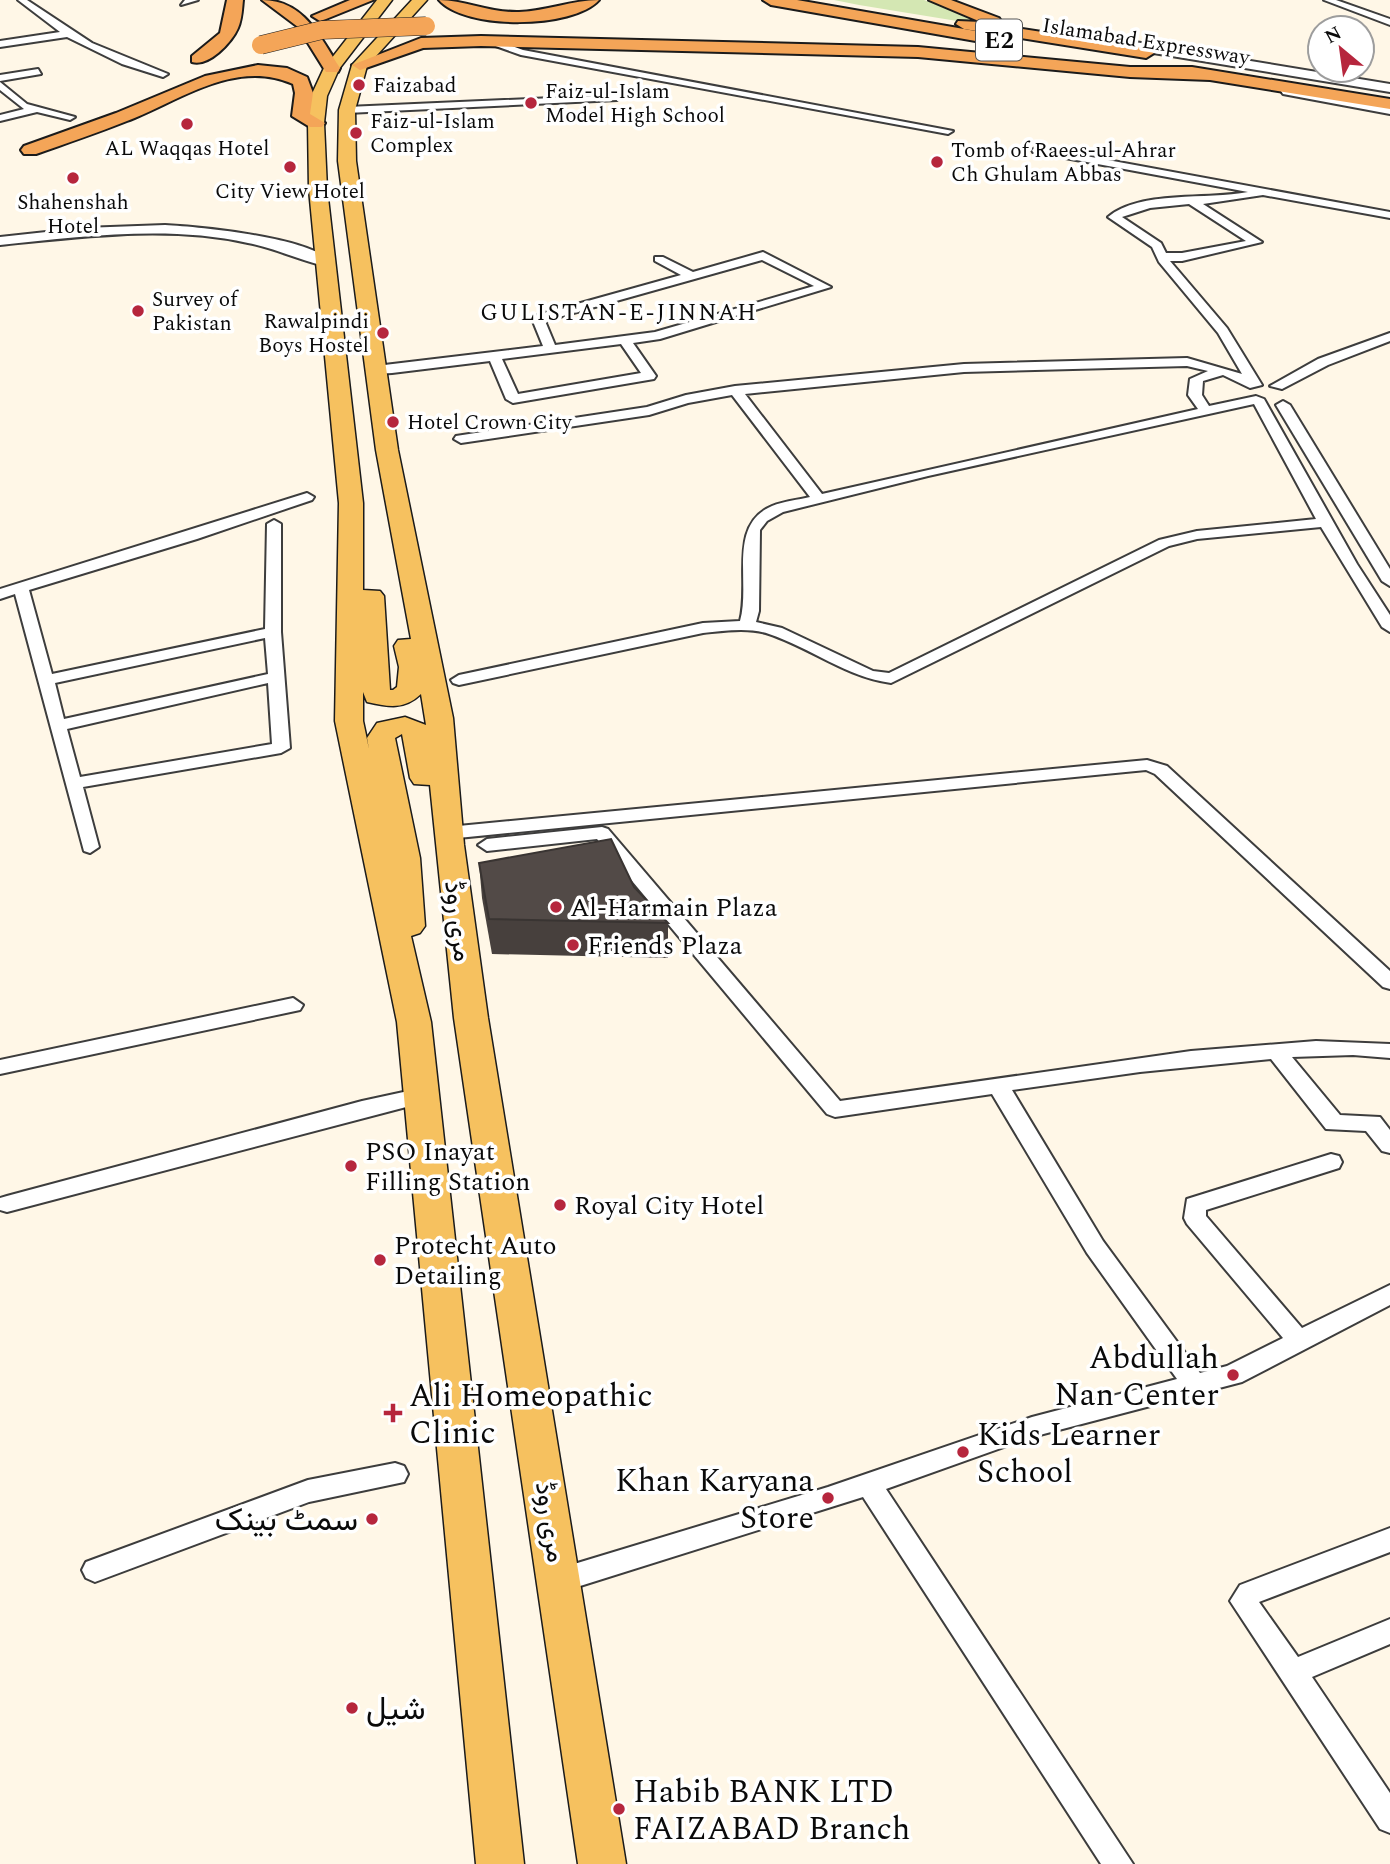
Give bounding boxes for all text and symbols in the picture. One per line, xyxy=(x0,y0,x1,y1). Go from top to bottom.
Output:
street label: Islamabad Expressway xyxy=(1040,10,1253,74)
north arrow xyxy=(1306,14,1376,84)
text: N xyxy=(1320,19,1347,52)
road number: E2 xyxy=(976,20,1022,60)
place label: Faizabad xyxy=(373,70,456,102)
place label: Faiz-ul-Islam Model High School xyxy=(545,76,725,132)
marker: Faizabad xyxy=(351,77,367,93)
marker: Faiz-ul-Islam Model High School xyxy=(523,95,539,111)
place label: Faiz-ul-Islam Complex xyxy=(370,106,495,162)
marker: AL Waqqas Hotel xyxy=(179,116,195,132)
marker: Faiz-ul-Islam Complex xyxy=(348,125,364,141)
place label: AL Waqqas Hotel xyxy=(105,133,269,165)
place label: Tomb of Raees-ul-Ahrar Ch Ghulam Abbas xyxy=(951,135,1176,191)
marker: Tomb of Raees-ul-Ahrar Ch Ghulam Abbas xyxy=(929,154,945,170)
marker: City View Hotel xyxy=(282,159,298,175)
marker: Shahenshah Hotel xyxy=(65,170,81,186)
place label: City View Hotel xyxy=(215,176,365,208)
place label: Shahenshah Hotel xyxy=(17,187,129,243)
place label: Survey of Pakistan xyxy=(152,284,239,340)
district label: GULISTAN-E-JINNAH xyxy=(480,296,758,331)
marker: Survey of Pakistan xyxy=(130,303,146,319)
place label: Rawalpindi Boys Hostel xyxy=(258,306,369,362)
marker: Rawalpindi Boys Hostel xyxy=(375,325,391,341)
place label: Hotel Crown City xyxy=(407,407,573,439)
marker: Hotel Crown City xyxy=(385,414,401,430)
street label: مری روڈ xyxy=(433,878,483,964)
place label: Al-Harmain Plaza xyxy=(570,888,778,928)
marker: Al-Harmain Plaza xyxy=(548,899,564,915)
place label: Friends Plaza xyxy=(587,926,743,966)
marker: Friends Plaza xyxy=(565,937,581,953)
place label: PSO Inayat Filling Station xyxy=(365,1132,530,1202)
marker: PSO Inayat Filling Station xyxy=(343,1158,359,1174)
place label: Royal City Hotel xyxy=(574,1186,764,1226)
marker: Royal City Hotel xyxy=(552,1197,568,1213)
place label: Protecht Auto Detailing xyxy=(394,1226,557,1296)
marker: Protecht Auto Detailing xyxy=(372,1252,388,1268)
place label: Abdullah Nan Center xyxy=(1055,1334,1219,1420)
marker: Abdullah Nan Center xyxy=(1225,1367,1241,1383)
place label: Ali Homeopathic Clinic xyxy=(409,1372,653,1458)
marker: Ali Homeopathic Clinic xyxy=(383,1403,403,1423)
place label: Kids Learner School xyxy=(977,1411,1160,1497)
marker: Kids Learner School xyxy=(955,1444,971,1460)
place label: Khan Karyana Store xyxy=(615,1457,814,1543)
street label: مری روڈ xyxy=(524,1479,576,1565)
marker: Khan Karyana Store xyxy=(820,1490,836,1506)
place label: سمٹ بینک xyxy=(215,1496,358,1545)
marker: سمٹ بینک xyxy=(364,1511,380,1527)
place label: شیل xyxy=(366,1685,425,1734)
marker: شیل xyxy=(344,1700,360,1716)
place label: Habib BANK LTD FAIZABAD Branch xyxy=(633,1768,910,1854)
marker: Habib BANK LTD FAIZABAD Branch xyxy=(611,1801,627,1817)

